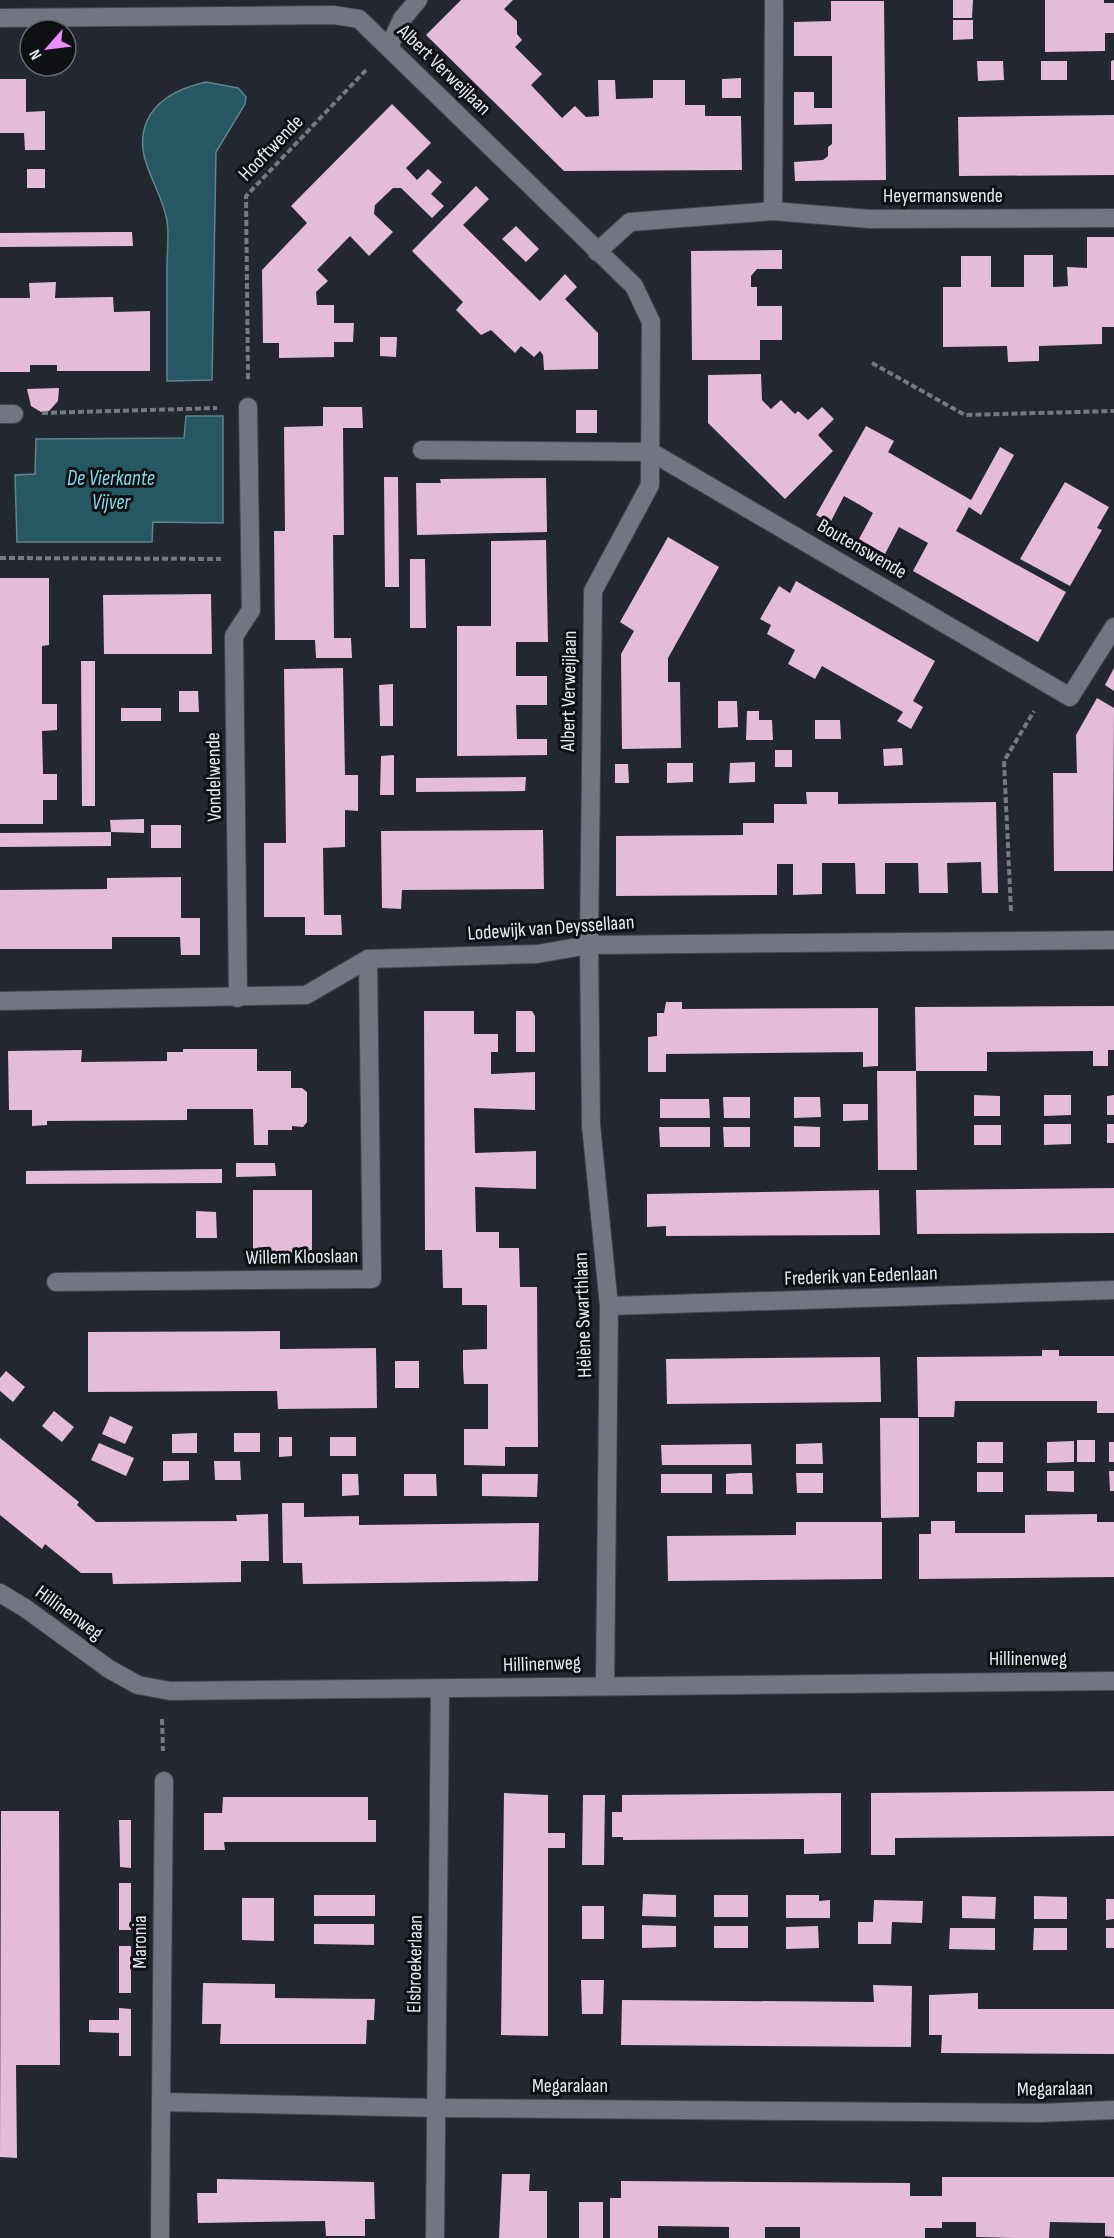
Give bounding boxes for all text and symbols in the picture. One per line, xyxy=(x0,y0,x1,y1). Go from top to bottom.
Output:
north arrow xyxy=(18,18,78,78)
street label: Albert Verweijlaan xyxy=(392,19,496,121)
text: N xyxy=(26,46,46,63)
street label: Hooftwende xyxy=(234,110,308,186)
street label: Heyermanswende xyxy=(883,184,1003,208)
water label: De Vierkante Vijver xyxy=(67,466,155,515)
street label: Boutenswende xyxy=(813,514,911,584)
street label: Albert Verweijlaan xyxy=(556,630,582,753)
street label: Vondelwende xyxy=(201,732,227,822)
street label: Lodewijk van Deyssellaan xyxy=(467,910,635,946)
street label: Willem Klooslaan xyxy=(246,1244,358,1270)
street label: Hélène Swarthlaan xyxy=(569,1252,597,1378)
street label: Frederik van Eedenlaan xyxy=(784,1261,938,1291)
street label: Hillinenweg xyxy=(30,1580,108,1646)
street label: Hillinenweg xyxy=(989,1647,1067,1671)
street label: Hillinenweg xyxy=(503,1651,581,1677)
street label: Maronia xyxy=(128,1915,152,1969)
street label: Elsbroekerlaan xyxy=(402,1915,428,2013)
street label: Megaralaan xyxy=(532,2074,608,2098)
street label: Megaralaan xyxy=(1017,2076,1093,2102)

